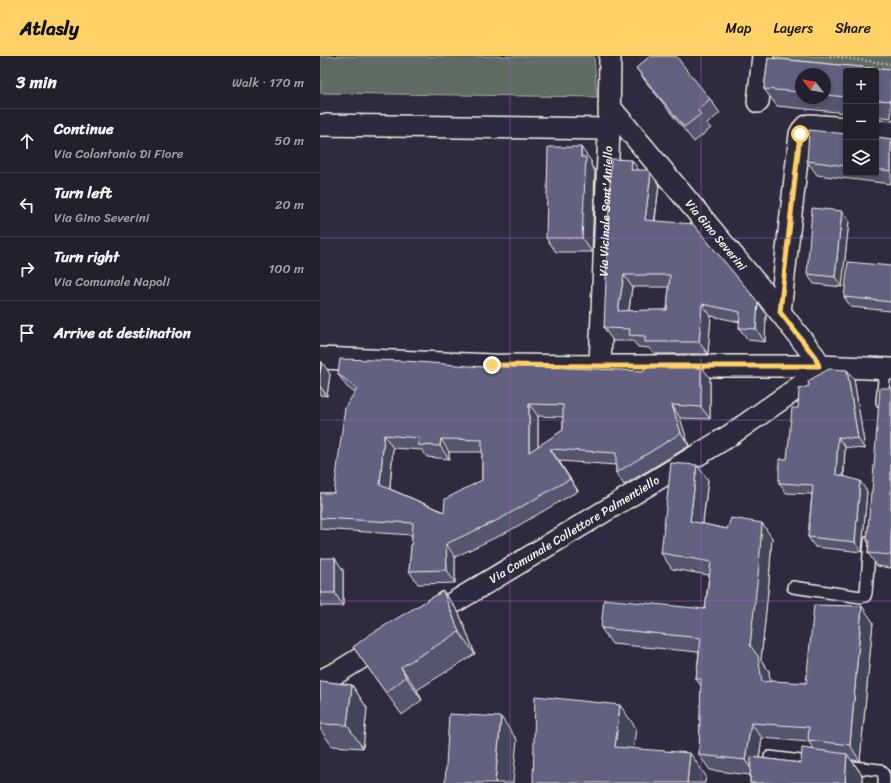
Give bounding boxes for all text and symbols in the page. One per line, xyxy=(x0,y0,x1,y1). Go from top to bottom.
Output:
text: Atlasly xyxy=(20,12,79,45)
text: Map xyxy=(726,16,751,41)
text: Layers xyxy=(773,16,813,41)
text: Share xyxy=(835,16,871,41)
text: 3 min xyxy=(16,67,57,97)
north arrow xyxy=(795,68,831,104)
map controls xyxy=(843,68,879,176)
button: + xyxy=(843,68,879,104)
text: Walk · 170 m xyxy=(232,71,304,94)
button: − xyxy=(843,104,879,140)
text: Continue xyxy=(54,116,114,142)
route start xyxy=(791,125,809,143)
text: 50 m xyxy=(274,129,304,152)
icon: ahead xyxy=(16,130,38,152)
button: layers xyxy=(843,140,879,176)
text: Via Colantonio Di Fiore xyxy=(54,142,183,165)
street label: Via Vicinale Sant'Aniello xyxy=(592,145,619,277)
text: Turn left xyxy=(54,180,112,206)
text: 20 m xyxy=(275,193,304,216)
icon: left xyxy=(16,194,38,216)
street label: Via Gino Severini xyxy=(679,194,753,276)
text: Via Gino Severini xyxy=(54,206,149,229)
text: Turn right xyxy=(54,244,119,270)
text: 100 m xyxy=(269,257,304,280)
icon: right xyxy=(16,258,38,280)
text: Via Comunale Napoli xyxy=(54,270,170,293)
text: Arrive at destination xyxy=(54,320,191,346)
icon: arrive xyxy=(16,322,38,344)
route end xyxy=(483,356,501,374)
street label: Via Comunale Collettore Palmentiello xyxy=(485,469,664,590)

